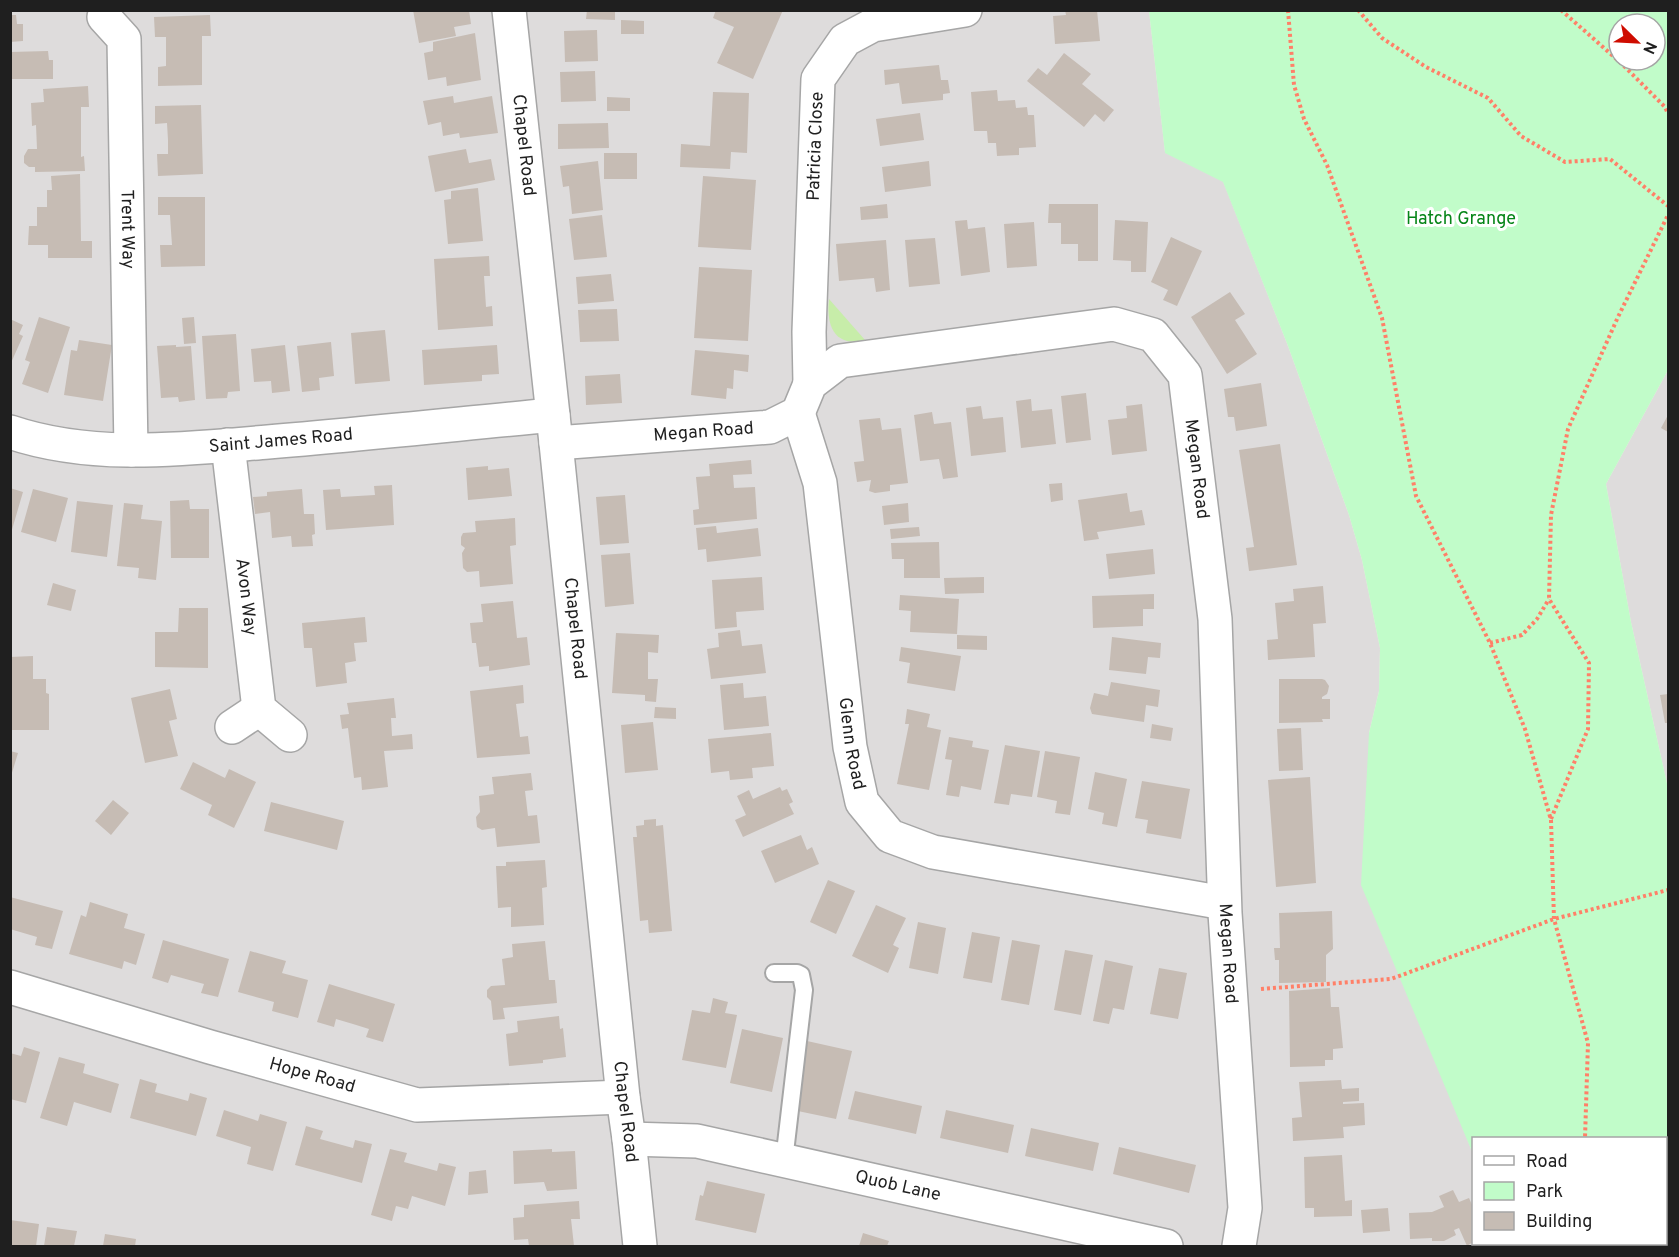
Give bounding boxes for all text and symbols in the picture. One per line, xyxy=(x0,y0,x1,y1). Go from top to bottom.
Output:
north arrow xyxy=(1607,12,1667,72)
text: N xyxy=(1637,38,1660,57)
street label: Patricia Close xyxy=(802,91,829,201)
street label: Chapel Road xyxy=(507,93,541,197)
street label: Trent Way xyxy=(115,189,139,269)
park label: Hatch Grange xyxy=(1406,208,1516,231)
street label: Megan Road xyxy=(653,417,755,447)
street label: Megan Road xyxy=(1179,418,1214,520)
street label: Saint James Road xyxy=(208,423,354,458)
street label: Avon Way xyxy=(230,557,262,637)
street label: Chapel Road xyxy=(558,576,592,681)
street label: Glenn Road xyxy=(833,696,871,792)
street label: Megan Road xyxy=(1213,903,1243,1005)
street label: Hope Road xyxy=(266,1053,358,1099)
street label: Chapel Road xyxy=(608,1060,643,1164)
legend xyxy=(1472,1137,1667,1245)
text: Road xyxy=(1526,1151,1568,1174)
street label: Quob Lane xyxy=(853,1165,943,1207)
text: Park xyxy=(1526,1181,1563,1204)
text: Building xyxy=(1526,1211,1592,1234)

